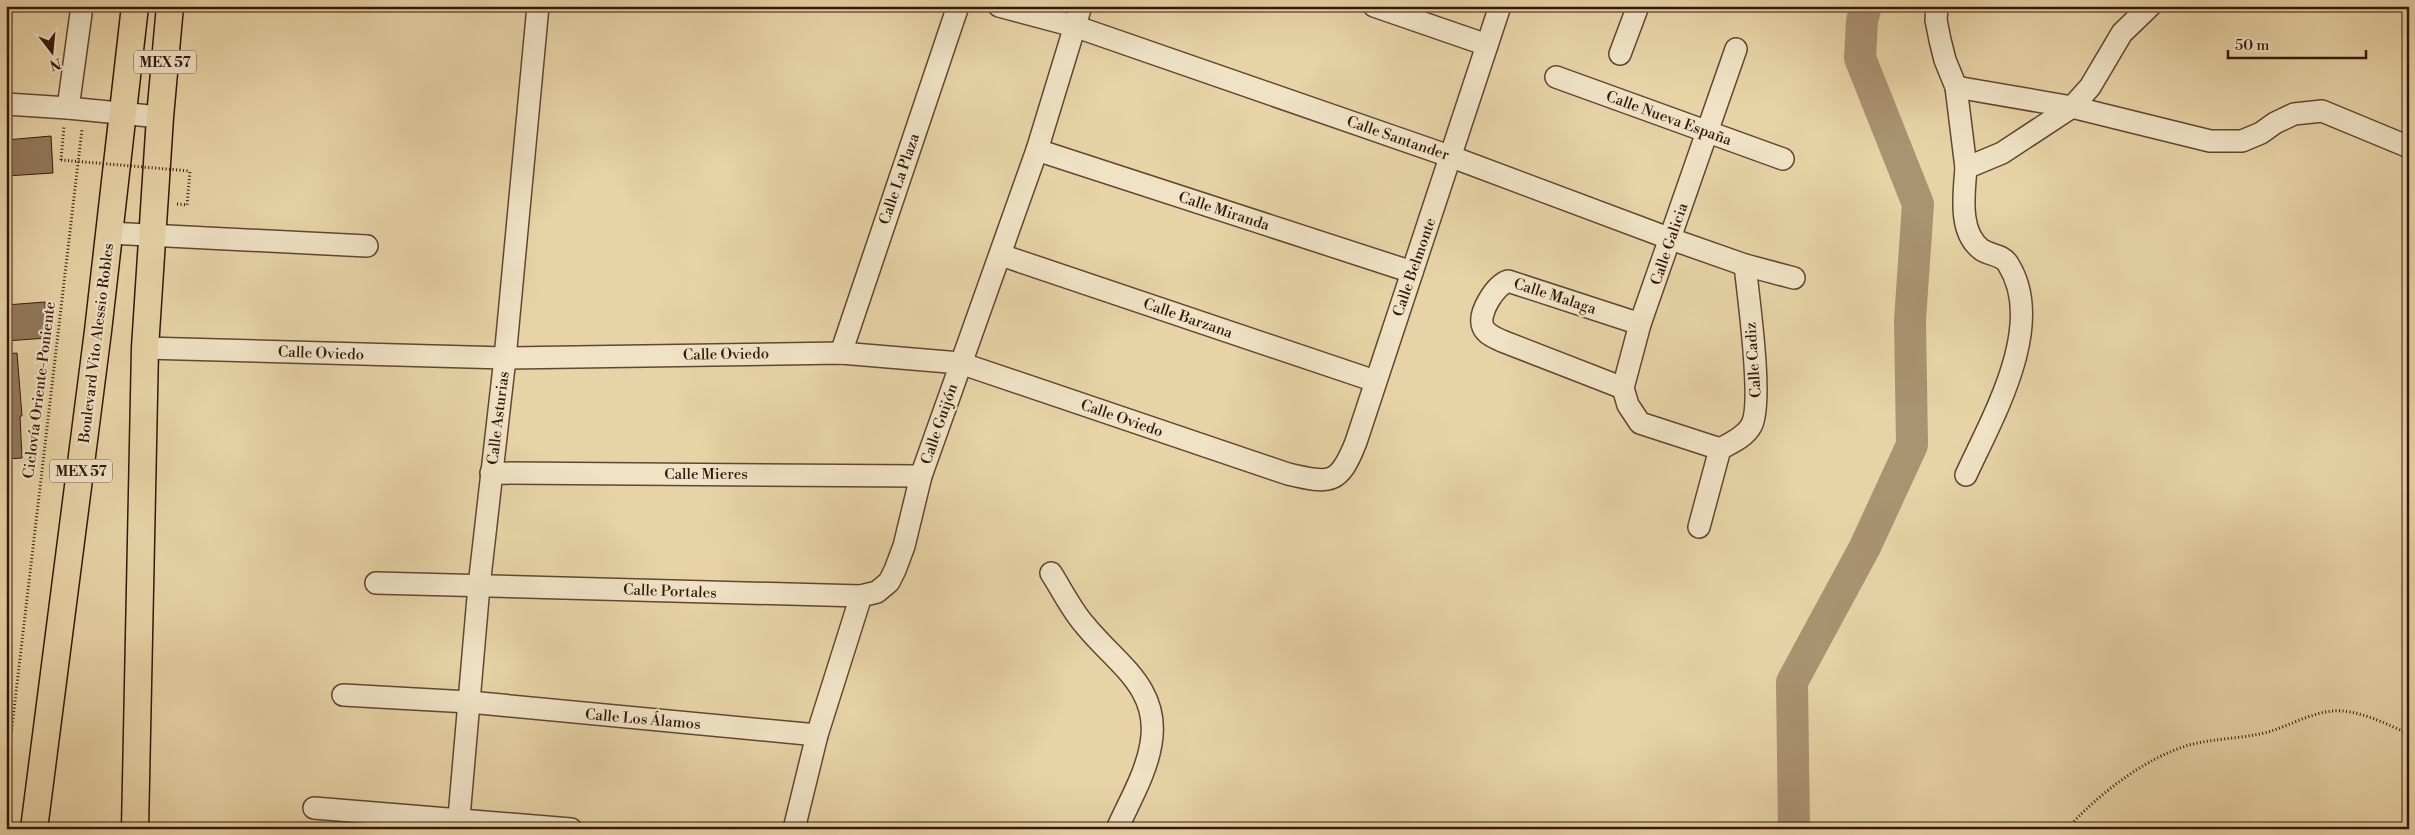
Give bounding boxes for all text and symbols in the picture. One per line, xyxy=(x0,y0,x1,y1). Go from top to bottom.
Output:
north arrow xyxy=(28,28,78,78)
scale bar xyxy=(2228,28,2365,60)
text: 50 m xyxy=(2235,36,2269,55)
road number: MEX 57 xyxy=(134,51,196,74)
text: N xyxy=(48,53,63,74)
street label: Calle Nueva España xyxy=(1603,87,1735,150)
street label: Calle Santander xyxy=(1344,112,1452,165)
street label: Calle La Plaza xyxy=(875,131,924,227)
street label: Calle Miranda xyxy=(1176,188,1272,235)
street label: Calle Galicia xyxy=(1647,200,1693,288)
street label: Calle Belmonte xyxy=(1389,215,1440,319)
street label: Boulevard Vito Alessio Robles xyxy=(75,242,118,445)
street label: Calle Malaga xyxy=(1511,274,1599,319)
street label: Calle Barzana xyxy=(1141,294,1235,343)
street label: Ciclovía Oriente-Poniente xyxy=(19,301,60,480)
street label: Calle Cadiz xyxy=(1741,321,1766,399)
street label: Calle Oviedo xyxy=(278,343,364,364)
street label: Calle Oviedo xyxy=(683,344,769,365)
street label: Calle Asturias xyxy=(483,370,514,466)
street label: Calle Guijón xyxy=(917,381,962,467)
street label: Calle Oviedo xyxy=(1078,395,1166,441)
road number: MEX 57 xyxy=(50,460,112,482)
street label: Calle Mieres xyxy=(664,465,748,484)
street label: Calle Portales xyxy=(623,580,717,603)
street label: Calle Los Álamos xyxy=(584,704,702,734)

